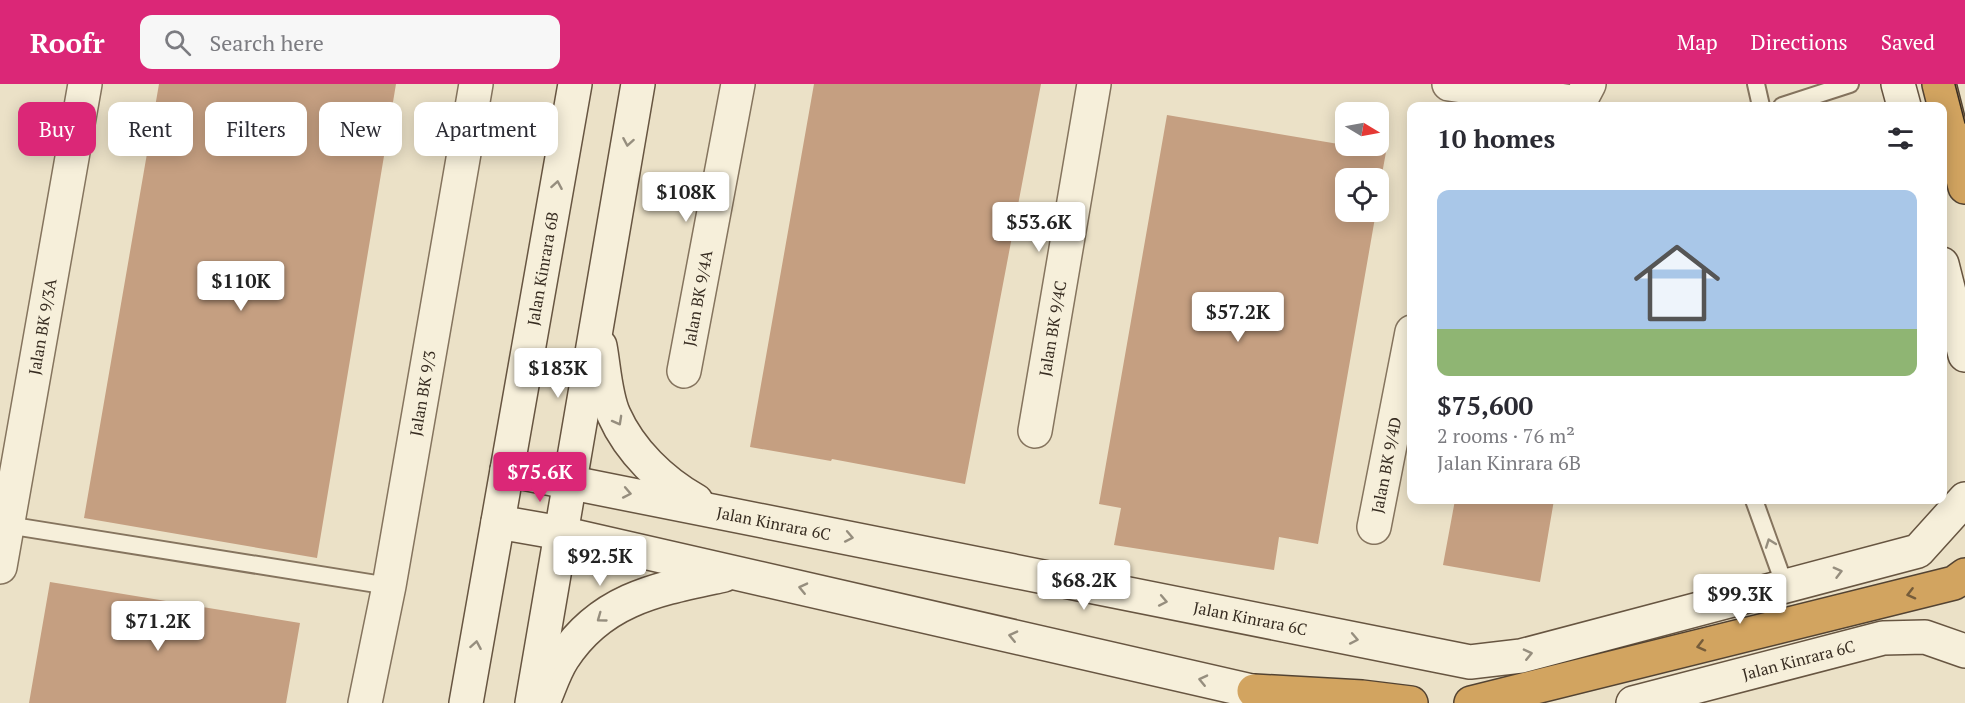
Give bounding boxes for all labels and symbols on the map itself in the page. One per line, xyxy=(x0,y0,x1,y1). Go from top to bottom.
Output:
north arrow xyxy=(1335,102,1389,156)
one-way arrow xyxy=(622,137,634,146)
pin: $108K xyxy=(644,172,728,223)
one-way arrow xyxy=(551,180,563,189)
pin: $53.6K xyxy=(990,202,1088,253)
street label: Jalan Kinrara 6B xyxy=(522,210,563,327)
street label: Jalan BK 9/4A xyxy=(678,248,718,348)
pin: $110K xyxy=(199,261,283,312)
street label: Jalan BK 9/3A xyxy=(23,277,62,377)
street label: Jalan BK 9/4C xyxy=(1033,279,1071,378)
pin: $57.2K xyxy=(1189,292,1287,343)
pin: $183K xyxy=(516,348,600,399)
street label: Jalan BK 9/3 xyxy=(404,349,441,438)
one-way arrow xyxy=(611,415,622,425)
street label: Jalan BK 9/4D xyxy=(1366,415,1406,515)
pin: $75.6K xyxy=(491,452,589,503)
one-way arrow xyxy=(622,486,632,499)
street label: Jalan Kinrara 6C xyxy=(715,501,833,545)
one-way arrow xyxy=(843,530,853,543)
pin: $92.5K xyxy=(551,536,649,587)
one-way arrow xyxy=(1764,538,1777,549)
pin: $68.2K xyxy=(1035,560,1133,611)
one-way arrow xyxy=(1833,567,1843,580)
pin: $99.3K xyxy=(1691,574,1789,625)
one-way arrow xyxy=(798,583,808,596)
one-way arrow xyxy=(1906,587,1916,600)
one-way arrow xyxy=(1158,593,1168,606)
street label: Jalan Kinrara 6C xyxy=(1191,596,1309,640)
pin: $71.2K xyxy=(109,601,207,652)
one-way arrow xyxy=(596,611,607,622)
one-way arrow xyxy=(1008,631,1018,644)
one-way arrow xyxy=(1349,632,1359,645)
street label: Jalan Kinrara 6C xyxy=(1740,635,1857,685)
one-way arrow xyxy=(1696,639,1706,652)
one-way arrow xyxy=(470,641,482,650)
one-way arrow xyxy=(1522,649,1532,662)
one-way arrow xyxy=(1199,674,1209,687)

